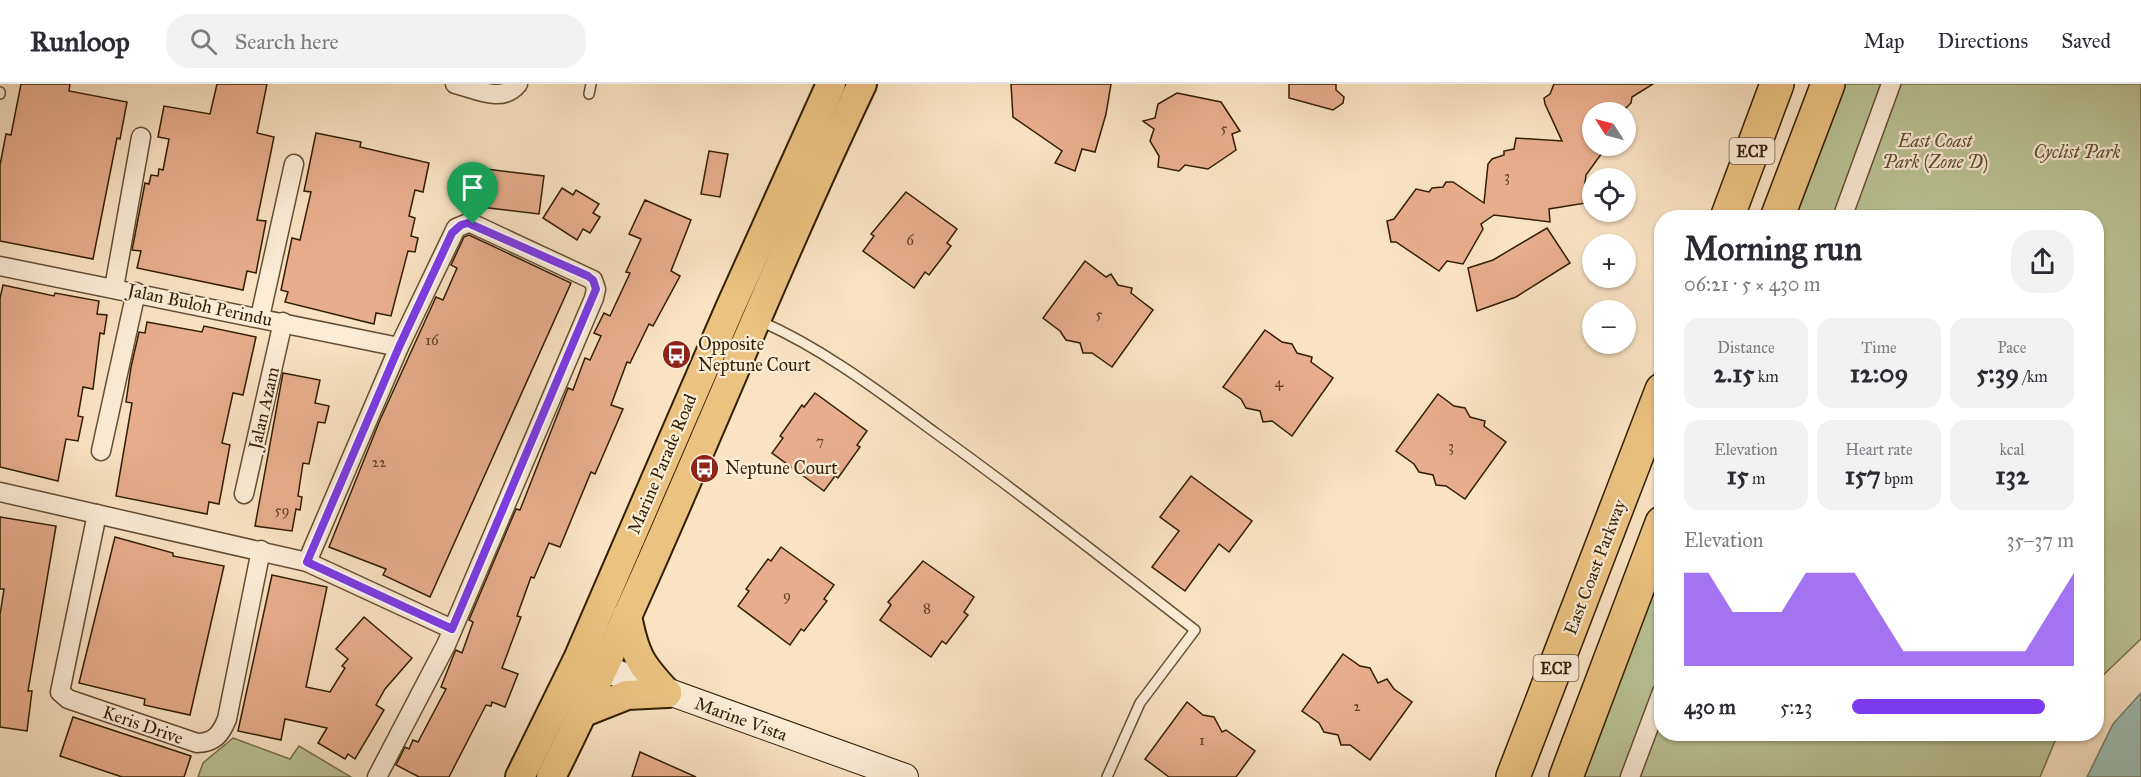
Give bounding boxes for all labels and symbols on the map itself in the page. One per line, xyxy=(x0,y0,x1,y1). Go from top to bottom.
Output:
north arrow xyxy=(1582,102,1636,156)
house number: 5 xyxy=(1221,119,1228,137)
park label: East Coast Park (Zone D) xyxy=(1882,130,1988,174)
road number: ECP xyxy=(1730,138,1774,164)
park label: Cyclist Park xyxy=(2033,141,2121,163)
pin xyxy=(447,162,498,224)
house number: 3 xyxy=(1504,167,1510,185)
house number: 6 xyxy=(906,231,915,249)
street label: Jalan Buloh Perindu xyxy=(124,279,275,332)
house number: 5 xyxy=(1096,305,1103,323)
house number: 16 xyxy=(425,331,440,349)
place label: Opposite Neptune Court xyxy=(698,333,811,376)
bus stop icon: Opposite Neptune Court xyxy=(661,338,693,370)
street label: Jalan Azam xyxy=(243,365,285,453)
house number: 4 xyxy=(1275,373,1284,391)
street label: Marine Parade Road xyxy=(623,391,701,537)
house number: 7 xyxy=(816,432,824,450)
house number: 3 xyxy=(1448,437,1454,455)
bus stop icon: Neptune Court xyxy=(688,452,720,484)
house number: 22 xyxy=(372,453,387,471)
place label: Neptune Court xyxy=(725,457,838,479)
street label: East Coast Parkway xyxy=(1559,496,1631,638)
house number: 59 xyxy=(274,501,290,519)
house number: 9 xyxy=(783,586,791,604)
house number: 8 xyxy=(923,599,931,617)
road number: ECP xyxy=(1534,655,1578,681)
street label: Marine Vista xyxy=(692,692,791,746)
house number: 2 xyxy=(1353,697,1361,715)
street label: Keris Drive xyxy=(100,701,186,749)
house number: 1 xyxy=(1199,731,1205,749)

